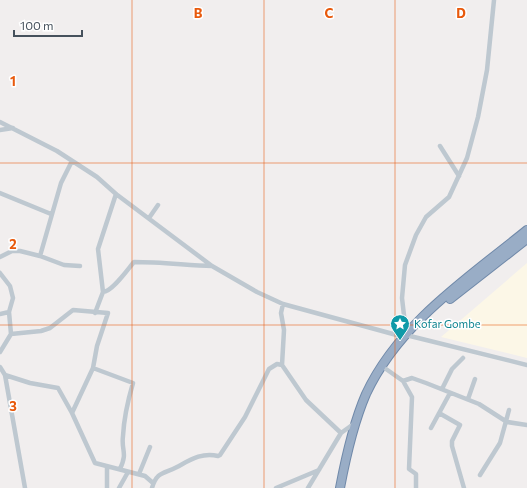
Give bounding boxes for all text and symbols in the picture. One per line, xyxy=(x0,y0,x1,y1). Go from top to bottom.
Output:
text: B xyxy=(194,5,203,21)
text: C xyxy=(325,5,334,21)
text: D xyxy=(456,5,466,21)
scale bar xyxy=(14,12,82,38)
text: 100 m xyxy=(20,18,54,32)
text: 1 xyxy=(10,73,16,89)
text: 2 xyxy=(9,236,17,252)
place icon: Kofar Gombe xyxy=(389,313,411,341)
place label: Kofar Gombe xyxy=(414,317,481,330)
text: 3 xyxy=(9,398,17,414)

